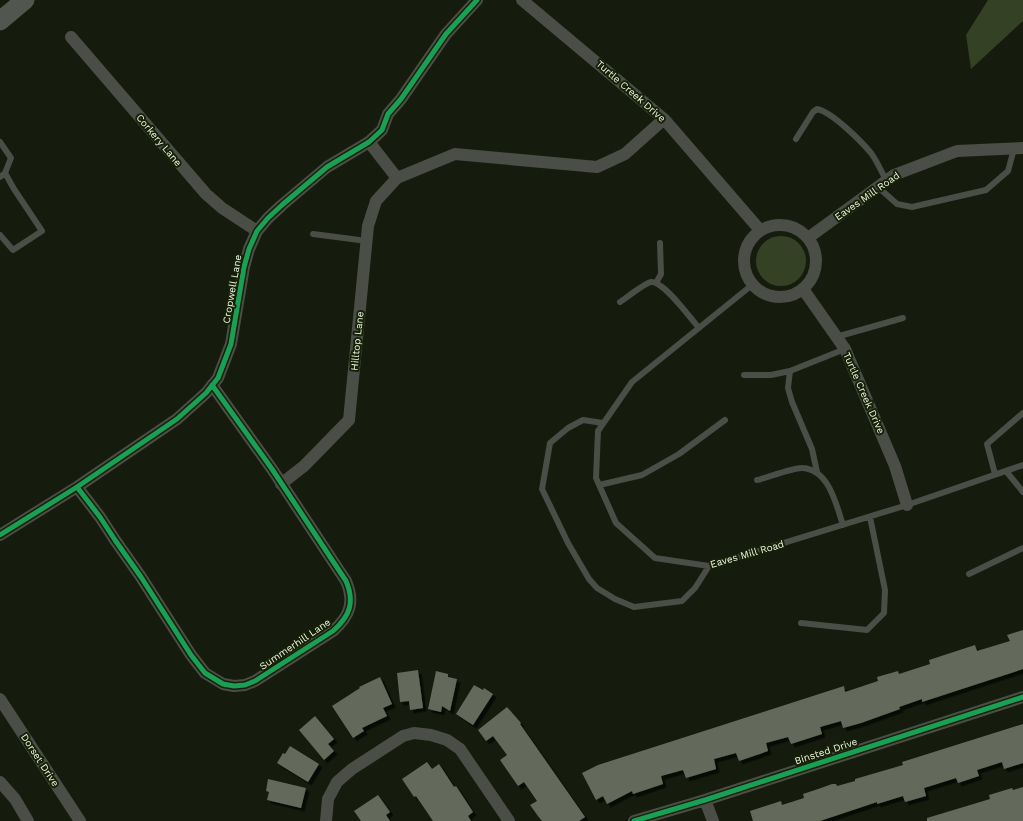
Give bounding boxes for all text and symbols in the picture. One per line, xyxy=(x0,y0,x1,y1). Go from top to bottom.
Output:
street label: Turtle Creek Drive xyxy=(594,58,668,124)
street label: Corkery Lane xyxy=(134,112,184,168)
street label: Eaves Mill Road xyxy=(833,170,901,222)
street label: Cropwell Lane xyxy=(221,254,244,324)
street label: Hilltop Lane xyxy=(348,311,366,371)
street label: Turtle Creek Drive xyxy=(841,351,887,436)
street label: Eaves Mill Road xyxy=(709,538,785,570)
street label: Summerhill Lane xyxy=(257,616,333,672)
street label: Dorset Drive xyxy=(19,732,61,789)
street label: Binsted Drive xyxy=(793,736,859,766)

